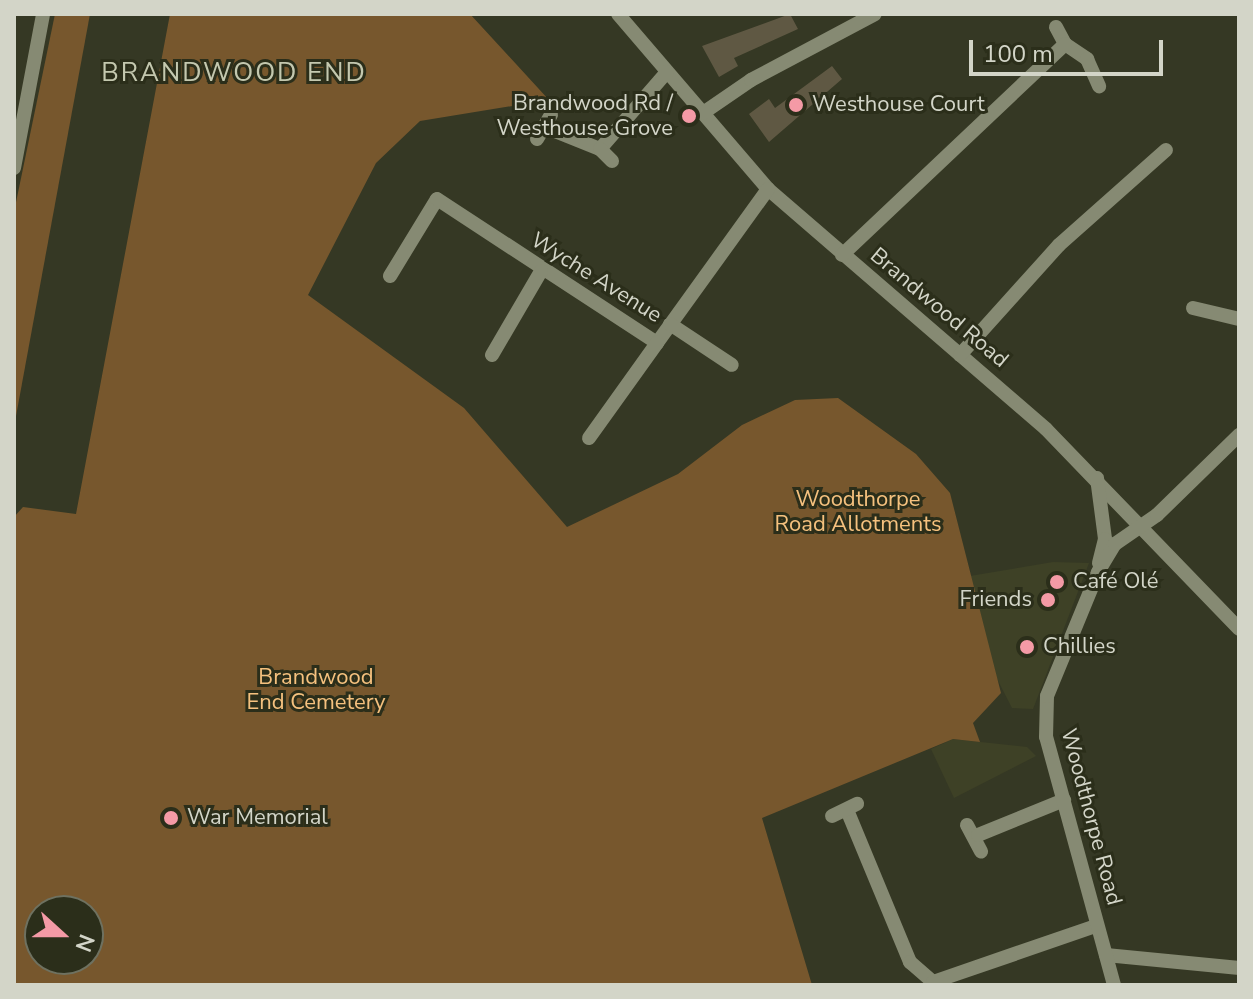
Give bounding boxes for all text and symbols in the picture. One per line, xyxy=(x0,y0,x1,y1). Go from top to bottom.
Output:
scale bar xyxy=(973,24,1167,74)
text: 100 m xyxy=(983,38,1053,70)
district label: BRANDWOOD END xyxy=(101,57,367,89)
place label: Brandwood Rd / Westhouse Grove xyxy=(497,90,673,142)
place label: Westhouse Court xyxy=(812,92,985,118)
marker: Westhouse Court xyxy=(787,96,805,114)
marker: Brandwood Rd / Westhouse Grove xyxy=(680,107,698,125)
street label: Wyche Avenue xyxy=(526,227,666,329)
street label: Brandwood Road xyxy=(865,243,1013,373)
park label: Woodthorpe Road Allotments xyxy=(775,486,941,538)
place label: Café Olé xyxy=(1073,569,1158,595)
marker: Café Olé xyxy=(1048,573,1066,591)
place label: Friends xyxy=(960,587,1032,613)
marker: Friends xyxy=(1039,591,1057,609)
place label: Chillies xyxy=(1043,634,1116,660)
marker: Chillies xyxy=(1018,638,1036,656)
park label: Brandwood End Cemetery xyxy=(246,664,386,716)
street label: Woodthorpe Road xyxy=(1055,726,1127,908)
place label: War Memorial xyxy=(187,805,328,831)
marker: War Memorial xyxy=(162,809,180,827)
north arrow xyxy=(24,895,104,975)
text: N xyxy=(68,930,101,956)

